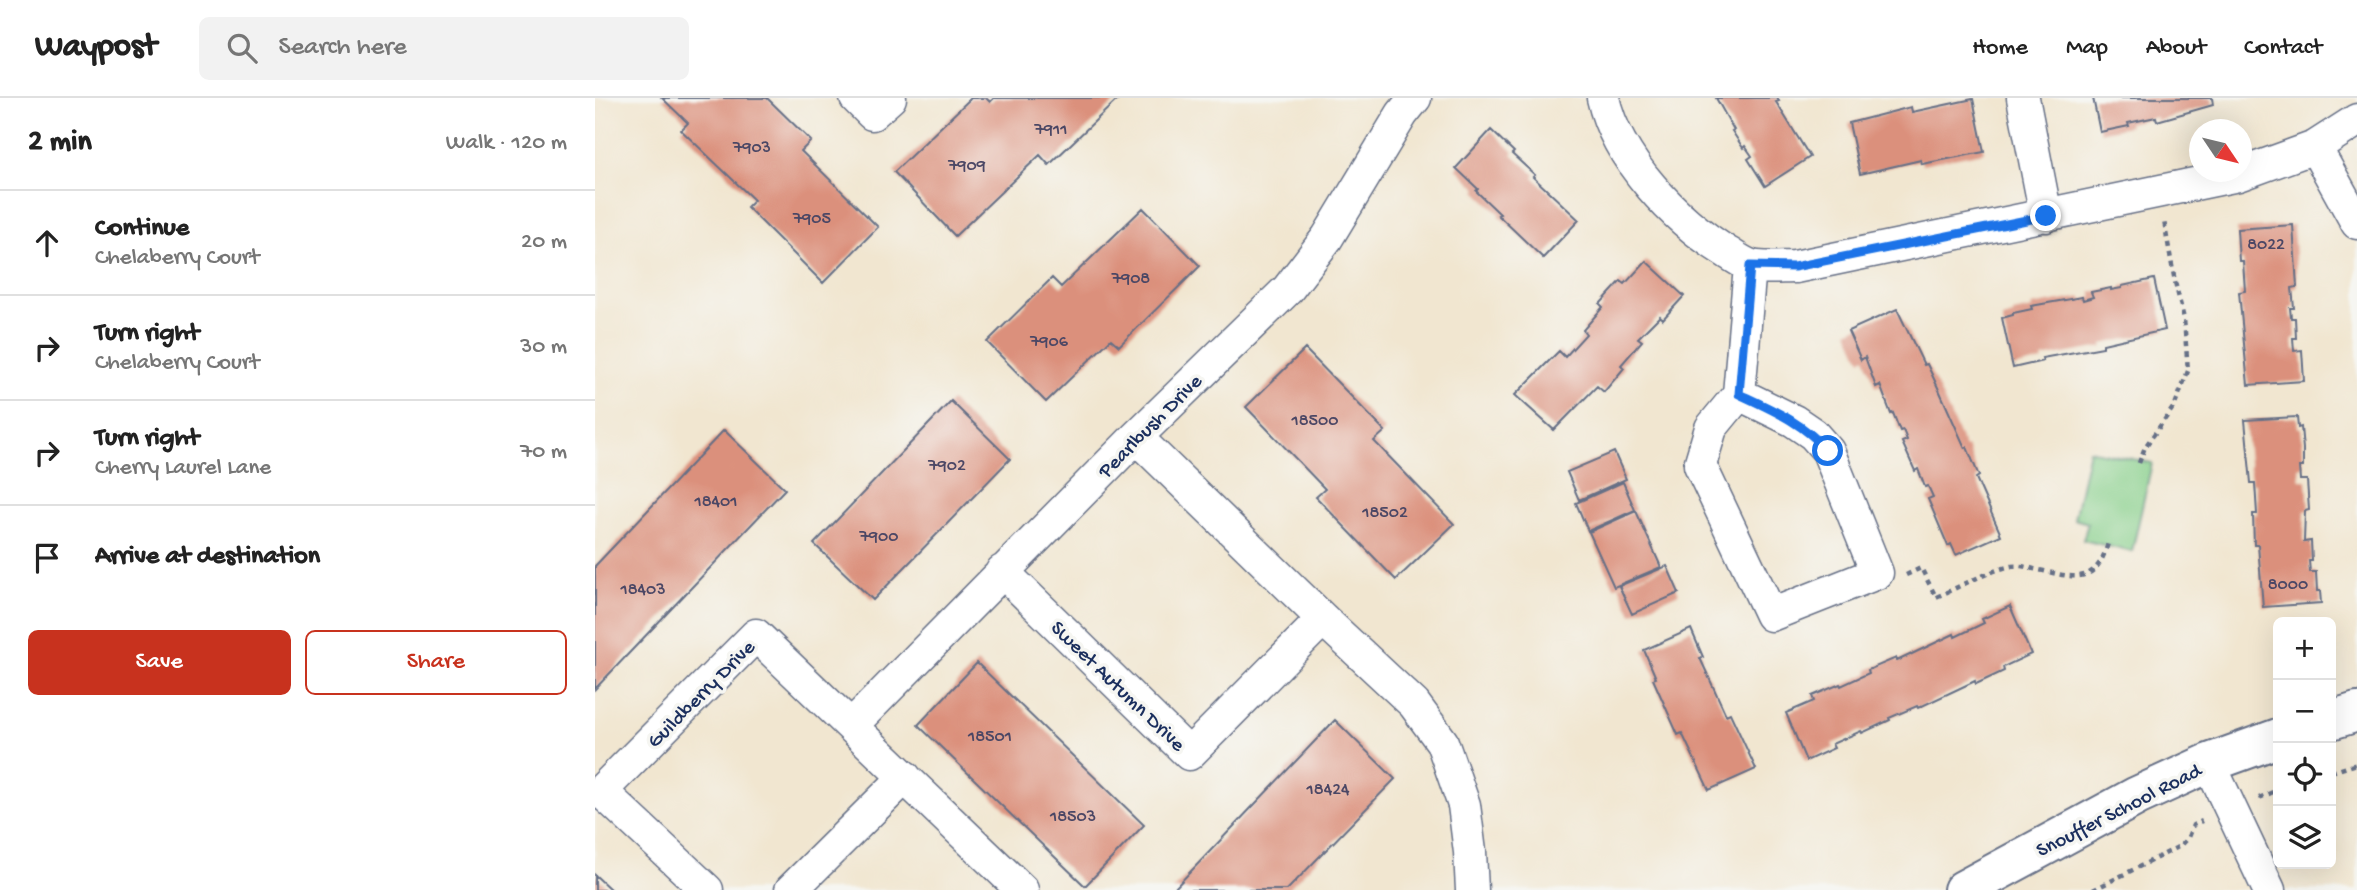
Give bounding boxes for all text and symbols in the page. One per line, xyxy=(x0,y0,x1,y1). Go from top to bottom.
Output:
search box xyxy=(199,17,689,80)
text: Waypost xyxy=(35,29,157,67)
icon: search xyxy=(223,29,261,67)
text: Search here xyxy=(279,33,407,64)
text: Home xyxy=(1972,34,2028,63)
text: Map xyxy=(2066,34,2108,63)
text: About xyxy=(2146,34,2206,63)
text: Contact xyxy=(2244,34,2322,63)
north arrow xyxy=(2189,119,2252,182)
house number: 7911 xyxy=(1034,120,1067,141)
text: 2 min xyxy=(28,126,92,161)
text: Walk · 120 m xyxy=(446,130,567,157)
house number: 7903 xyxy=(732,138,771,159)
house number: 7909 xyxy=(947,156,986,177)
route end xyxy=(2030,200,2061,231)
house number: 7905 xyxy=(792,209,831,230)
text: Continue xyxy=(95,214,189,245)
icon: ahead xyxy=(28,224,66,262)
text: 20 m xyxy=(521,229,567,256)
house number: 8022 xyxy=(2247,235,2285,256)
text: Chelaberry Court xyxy=(95,245,259,272)
house number: 7908 xyxy=(1111,269,1150,290)
text: Turn right xyxy=(95,319,199,350)
icon: right xyxy=(28,329,66,367)
house number: 7906 xyxy=(1029,332,1069,353)
text: 30 m xyxy=(520,334,567,361)
text: Chelaberry Court xyxy=(95,350,259,377)
street label: Pearlbush Drive xyxy=(1094,369,1210,485)
house number: 18500 xyxy=(1290,411,1339,432)
text: Turn right xyxy=(95,424,199,455)
icon: right xyxy=(28,434,66,472)
route start xyxy=(1812,435,1843,466)
text: 70 m xyxy=(520,439,567,466)
text: Cherry Laurel Lane xyxy=(95,455,271,482)
house number: 7902 xyxy=(927,456,966,477)
house number: 18401 xyxy=(693,492,738,513)
house number: 18502 xyxy=(1361,503,1408,524)
house number: 7900 xyxy=(859,527,898,548)
icon: arrive xyxy=(28,539,66,577)
text: Arrive at destination xyxy=(95,542,320,573)
house number: 8000 xyxy=(2268,575,2308,596)
house number: 18403 xyxy=(619,580,666,601)
street label: Sweet Autumn Drive xyxy=(1044,617,1190,759)
map controls xyxy=(2273,617,2336,869)
button: + xyxy=(2273,617,2336,680)
button: Save xyxy=(28,630,291,695)
button: Share xyxy=(305,630,567,695)
street label: Guildberry Drive xyxy=(643,635,762,755)
button: − xyxy=(2273,680,2336,743)
house number: 18501 xyxy=(967,727,1012,748)
button: locate xyxy=(2273,743,2336,806)
street label: Snouffer School Road xyxy=(2033,759,2208,865)
house number: 18424 xyxy=(1306,780,1350,801)
button: layers xyxy=(2273,806,2336,869)
house number: 18503 xyxy=(1049,807,1096,828)

